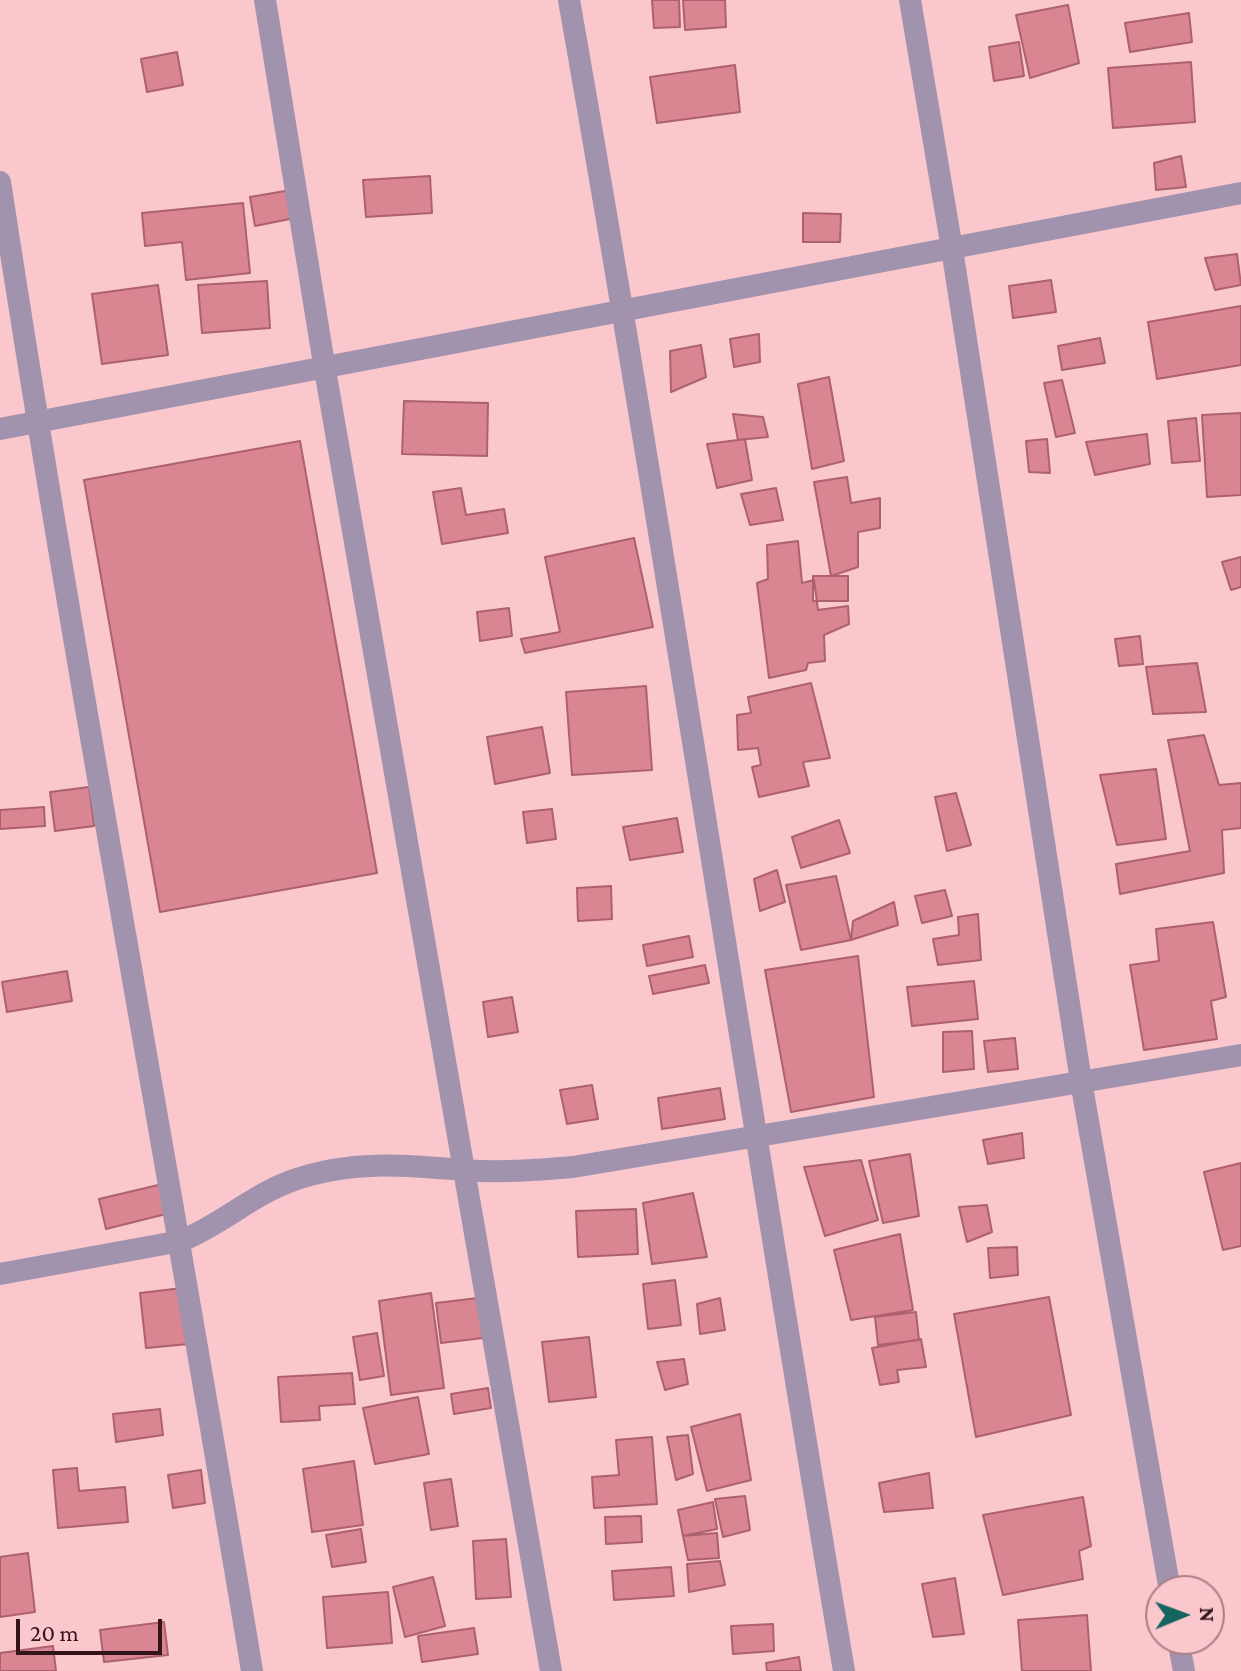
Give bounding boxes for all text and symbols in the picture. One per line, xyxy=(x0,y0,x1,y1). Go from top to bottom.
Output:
north arrow xyxy=(1145,1575,1225,1655)
scale bar xyxy=(20,1603,166,1653)
text: N xyxy=(1195,1607,1220,1622)
text: 20 m xyxy=(30,1619,79,1646)

